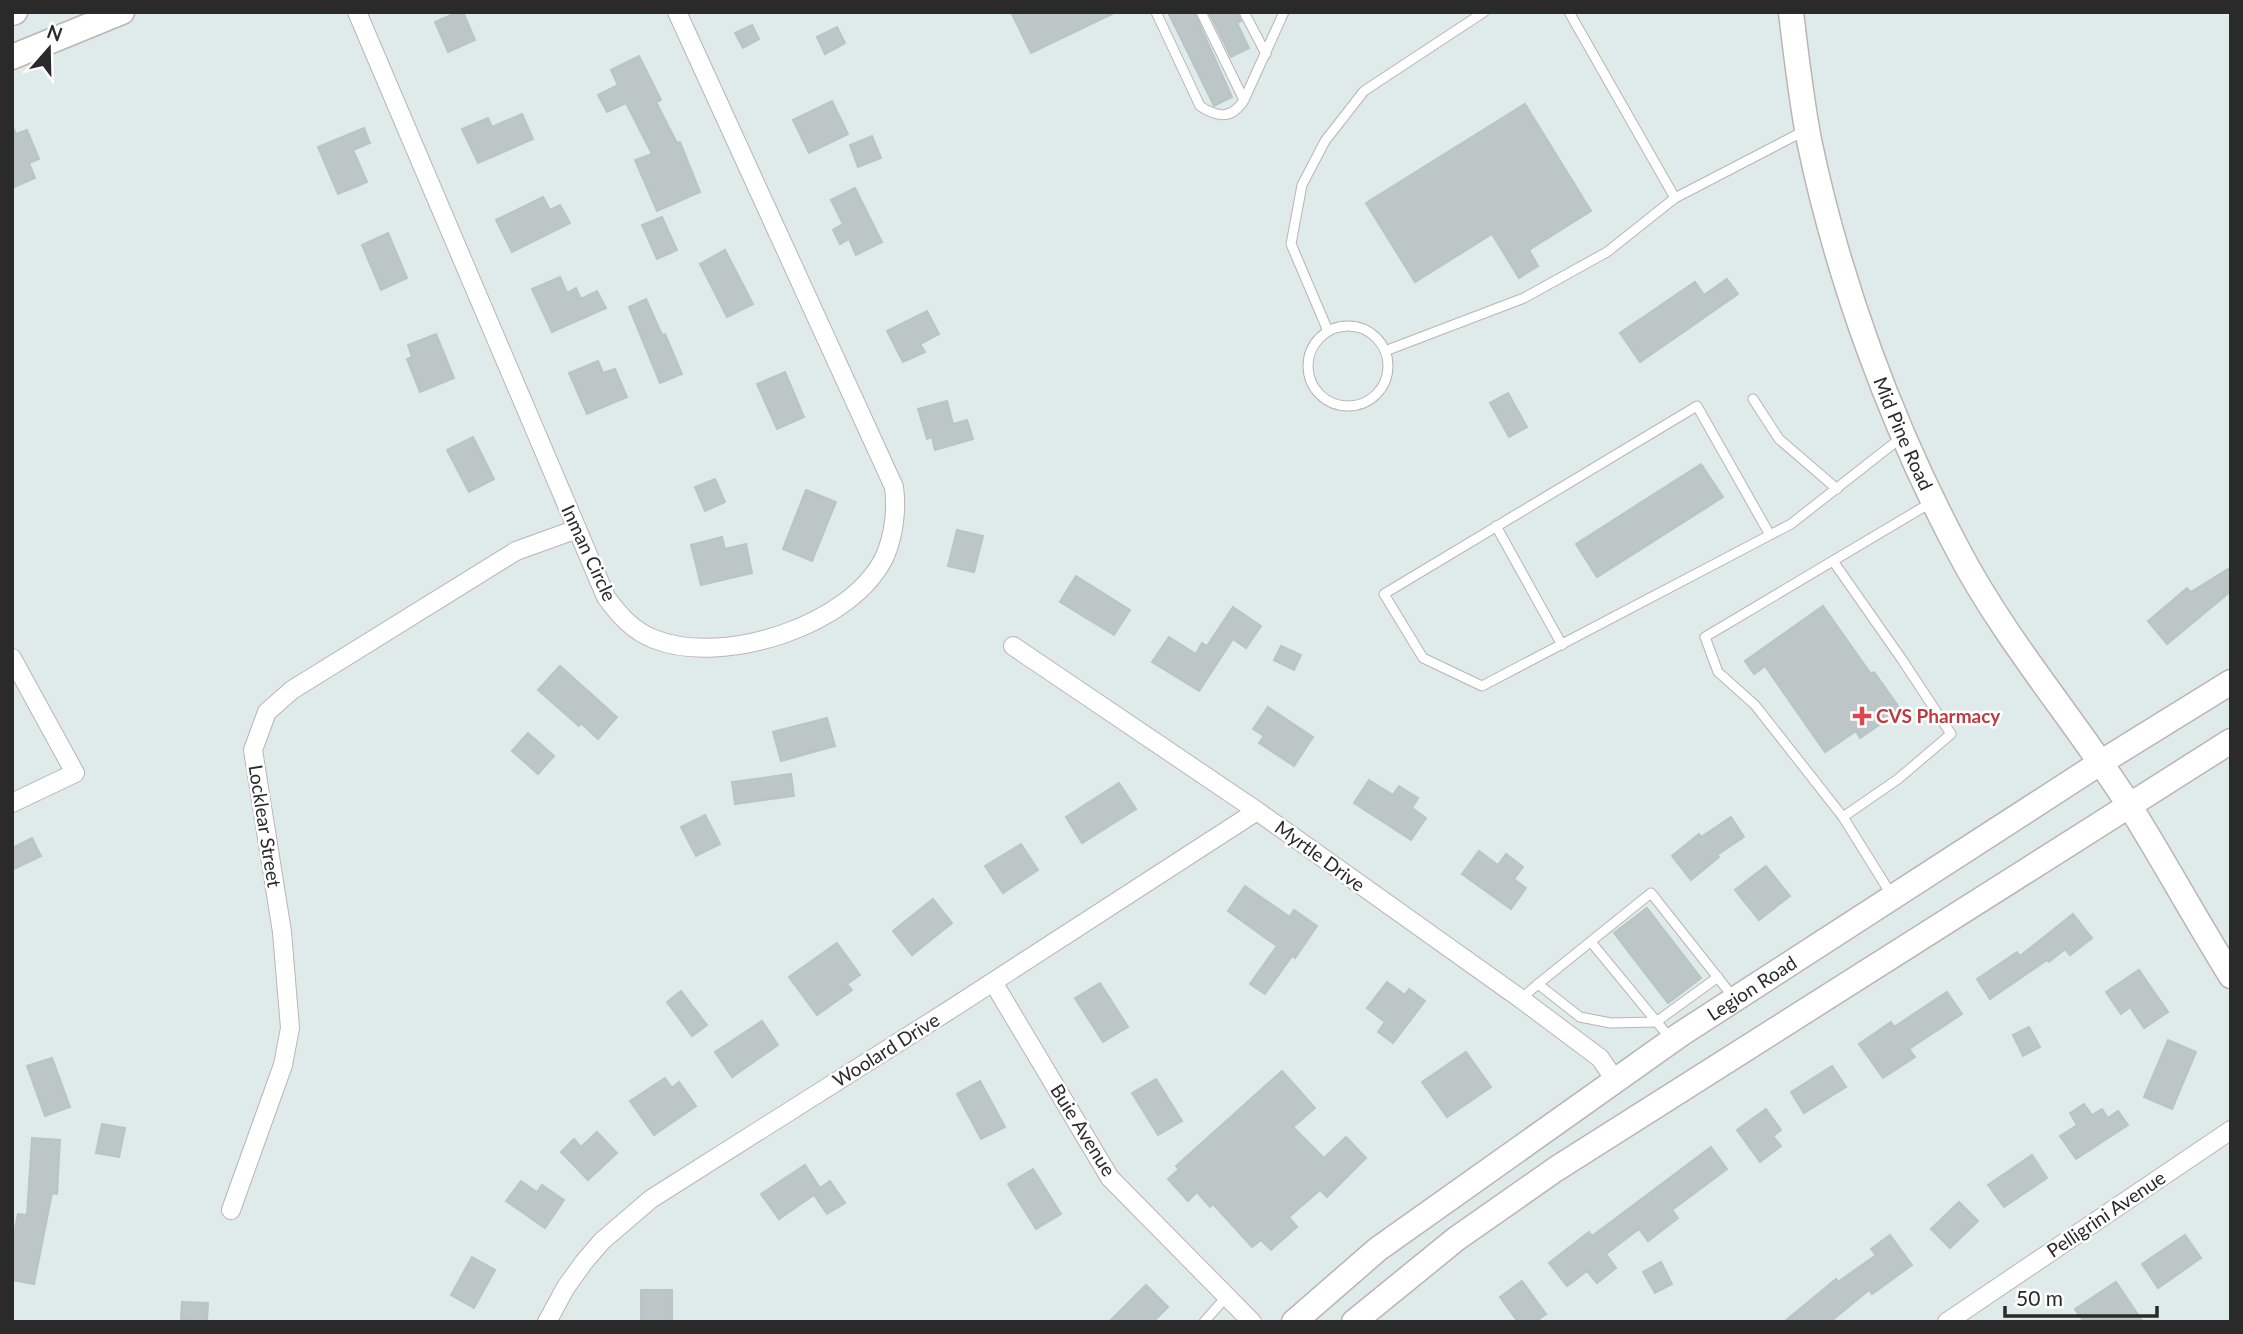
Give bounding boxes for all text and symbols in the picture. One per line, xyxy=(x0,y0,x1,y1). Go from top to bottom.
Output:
north arrow xyxy=(14,14,84,84)
text: N xyxy=(44,19,66,46)
street label: Mid Pine Road xyxy=(1869,373,1938,494)
street label: Inman Circle xyxy=(557,501,622,605)
place label: CVS Pharmacy xyxy=(1876,704,2001,727)
marker: CVS Pharmacy xyxy=(1854,708,1870,724)
street label: Locklear Street xyxy=(244,763,287,889)
street label: Myrtle Drive xyxy=(1271,815,1370,896)
street label: Legion Road xyxy=(1702,951,1800,1025)
street label: Woolard Drive xyxy=(828,1008,943,1092)
street label: Buie Avenue xyxy=(1046,1079,1121,1180)
street label: Pelligrini Avenue xyxy=(2042,1165,2169,1262)
scale bar xyxy=(2005,1274,2157,1318)
text: 50 m xyxy=(2016,1285,2063,1310)

